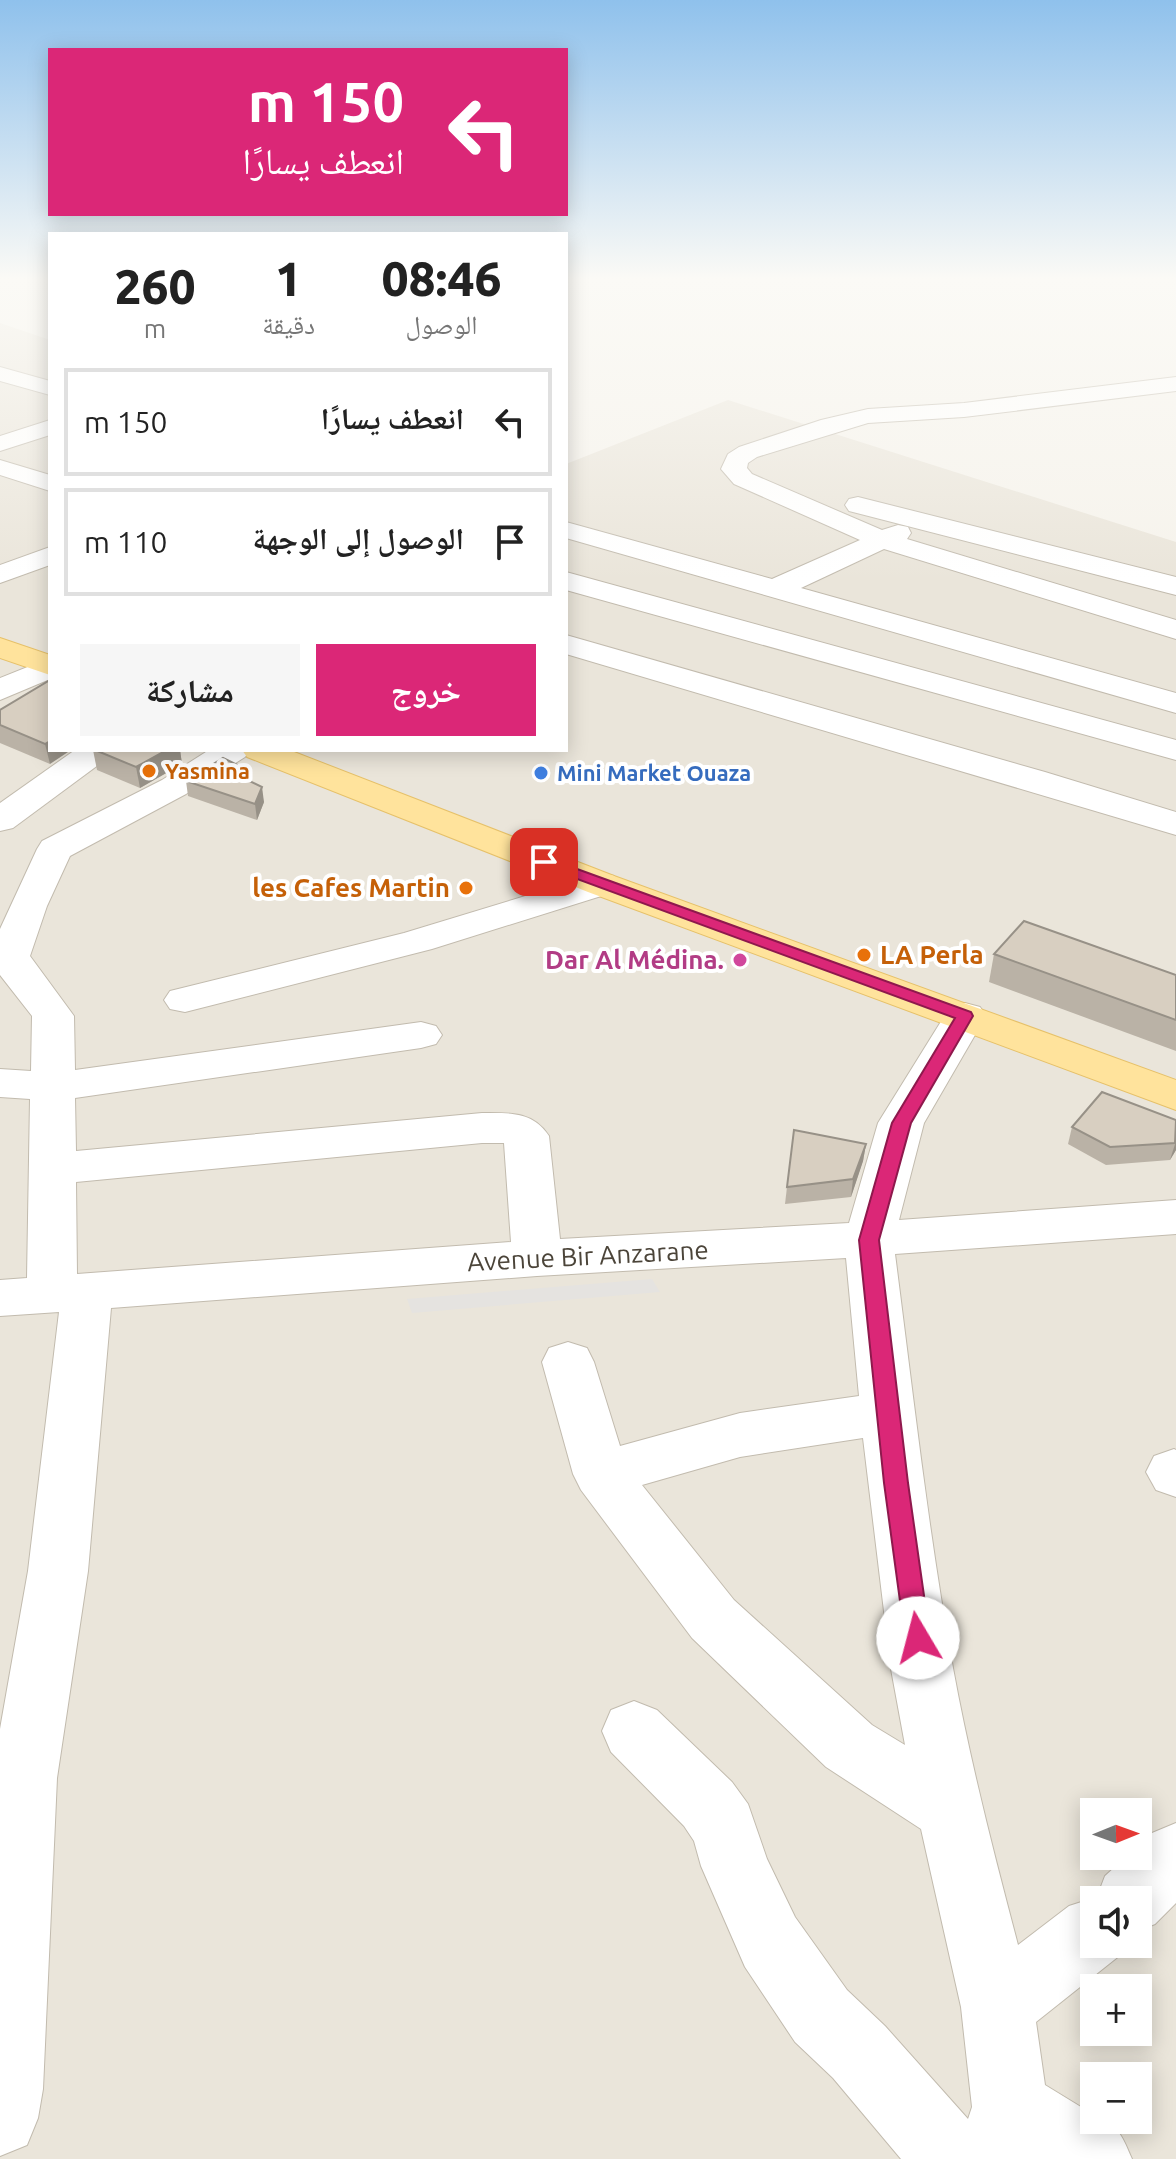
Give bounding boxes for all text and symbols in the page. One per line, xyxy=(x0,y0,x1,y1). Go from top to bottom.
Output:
text: 150 m xyxy=(248,70,404,133)
icon: left xyxy=(432,80,536,184)
text: انعطف يسارًا xyxy=(243,140,404,181)
text: 1 xyxy=(275,251,302,305)
text: 08:46 xyxy=(381,251,502,305)
text: 260 xyxy=(114,259,196,313)
text: دقيقة xyxy=(262,310,315,339)
text: الوصول xyxy=(406,310,477,339)
text: m xyxy=(144,314,166,343)
icon: left xyxy=(488,400,532,444)
text: انعطف يسارًا xyxy=(321,401,464,435)
text: 150 m xyxy=(84,405,168,439)
icon: arrive xyxy=(488,520,532,564)
text: الوصول إلى الوجهة xyxy=(253,521,464,555)
text: 110 m xyxy=(84,525,168,559)
button: مشاركة xyxy=(80,644,300,736)
button: خروج xyxy=(316,644,536,736)
place label: Yasmina xyxy=(165,758,250,783)
place label: Mini Market Ouaza xyxy=(557,760,751,785)
marker: Yasmina xyxy=(140,762,158,780)
marker: Mini Market Ouaza xyxy=(532,764,550,782)
pin xyxy=(510,828,578,896)
icon: arrive xyxy=(522,840,566,884)
place label: les Cafes Martin xyxy=(252,873,450,902)
marker: les Cafes Martin xyxy=(457,879,475,897)
place label: LA Perla xyxy=(880,940,984,969)
place label: Dar Al Médina. xyxy=(545,945,724,974)
marker: LA Perla xyxy=(855,946,873,964)
marker: Dar Al Médina. xyxy=(731,951,749,969)
street label: Avenue Bir Anzarane xyxy=(467,1235,709,1276)
position arrow xyxy=(876,1596,960,1680)
north arrow xyxy=(1080,1798,1152,1870)
map controls xyxy=(1080,1798,1152,2134)
button: sound xyxy=(1080,1886,1152,1958)
button: + xyxy=(1080,1974,1152,2046)
button: − xyxy=(1080,2062,1152,2134)

